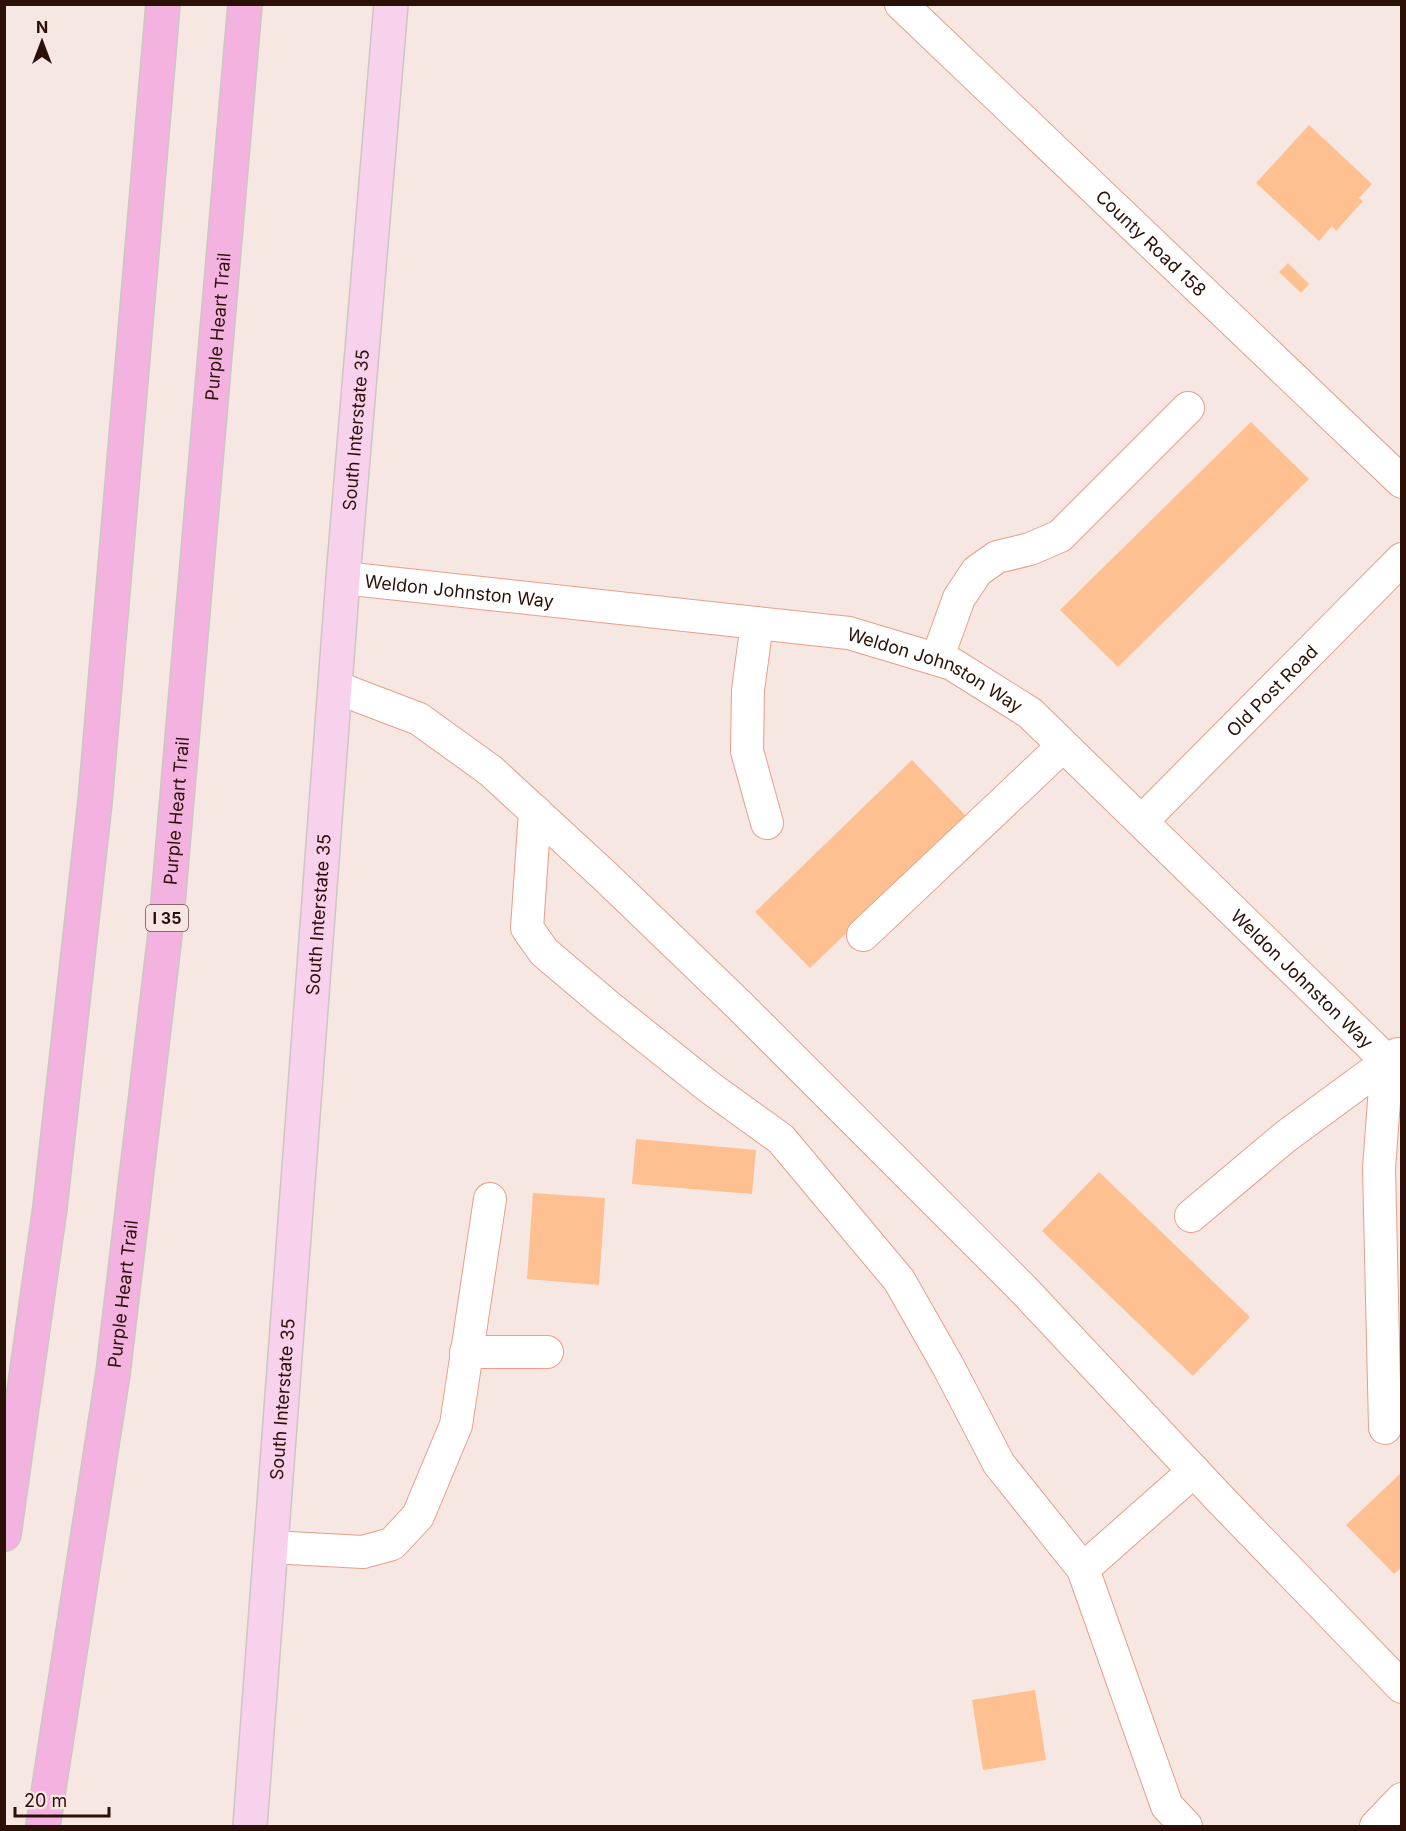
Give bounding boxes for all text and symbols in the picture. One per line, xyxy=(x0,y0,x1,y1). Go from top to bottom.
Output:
north arrow xyxy=(12,12,72,72)
text: N xyxy=(36,17,48,37)
street label: County Road 158 xyxy=(1092,185,1211,300)
street label: Purple Heart Trail xyxy=(201,252,234,402)
street label: South Interstate 35 xyxy=(338,348,373,512)
street label: Weldon Johnston Way xyxy=(364,570,555,611)
street label: Weldon Johnston Way xyxy=(845,623,1027,716)
street label: Old Post Road xyxy=(1222,640,1321,740)
street label: Purple Heart Trail xyxy=(159,736,193,886)
street label: South Interstate 35 xyxy=(301,833,334,996)
road number: I 35 xyxy=(146,905,188,931)
street label: Weldon Johnston Way xyxy=(1227,905,1378,1052)
street label: Purple Heart Trail xyxy=(103,1219,142,1369)
street label: South Interstate 35 xyxy=(265,1318,298,1481)
scale bar xyxy=(15,1780,110,1818)
text: 20 m xyxy=(24,1790,67,1811)

